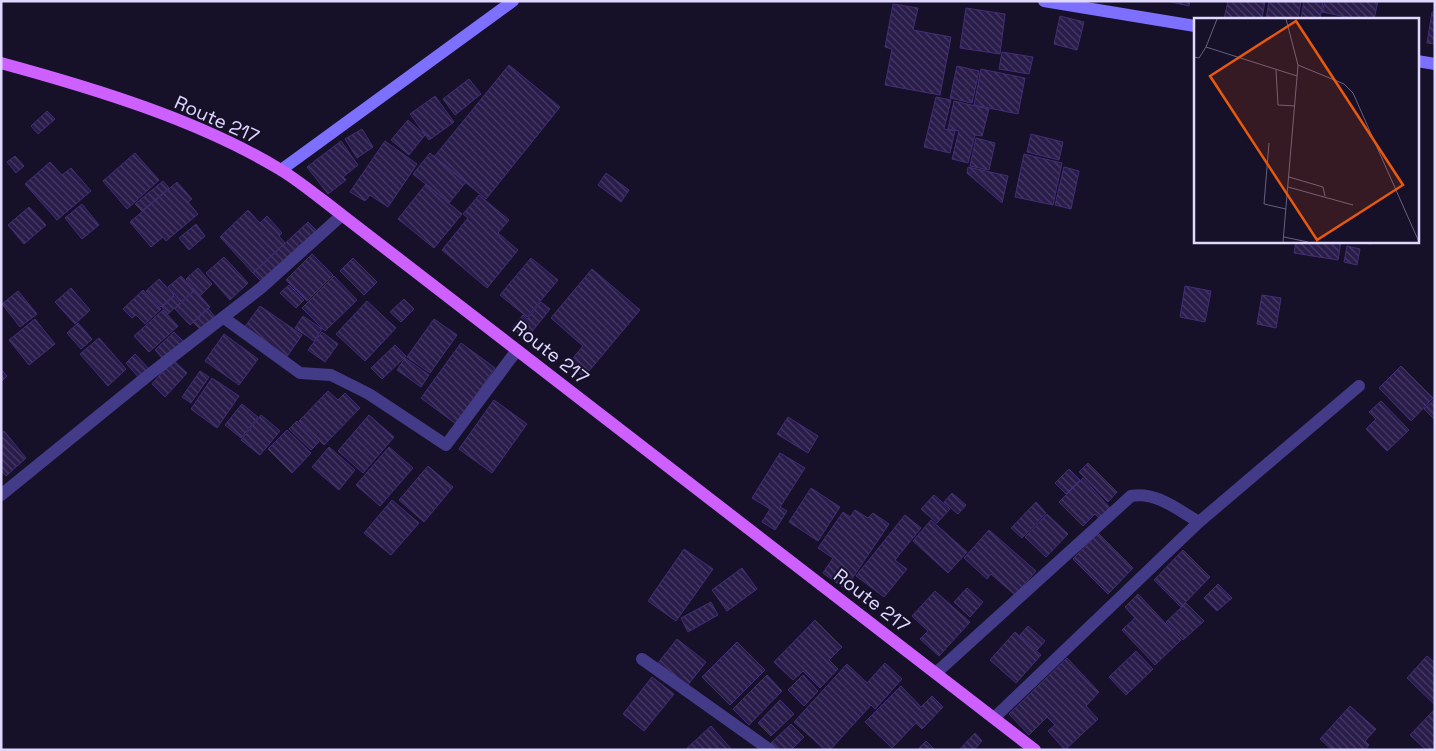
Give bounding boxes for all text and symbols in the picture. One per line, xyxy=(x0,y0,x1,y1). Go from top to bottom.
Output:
inset map xyxy=(1194,18,1418,242)
street label: Route 217 xyxy=(171,90,263,149)
street label: Route 217 xyxy=(508,315,594,390)
street label: Route 217 xyxy=(829,563,915,638)

